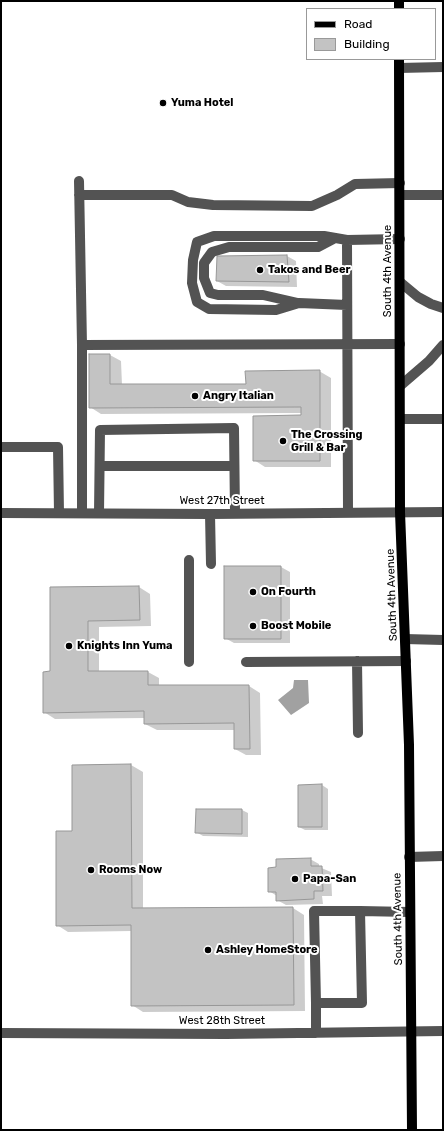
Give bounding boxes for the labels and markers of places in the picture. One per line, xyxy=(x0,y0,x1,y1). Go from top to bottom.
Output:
place label: Yuma Hotel xyxy=(171,96,233,110)
marker: Yuma Hotel xyxy=(158,98,168,108)
place label: Takos and Beer xyxy=(268,263,350,277)
marker: Takos and Beer xyxy=(255,265,265,275)
place label: Angry Italian xyxy=(203,389,274,403)
marker: Angry Italian xyxy=(190,391,200,401)
place label: The Crossing Grill & Bar xyxy=(291,428,363,454)
marker: The Crossing Grill & Bar xyxy=(278,436,288,446)
place label: On Fourth xyxy=(261,585,316,599)
marker: On Fourth xyxy=(248,587,258,597)
place label: Boost Mobile xyxy=(261,619,331,633)
marker: Boost Mobile xyxy=(248,621,258,631)
place label: Knights Inn Yuma xyxy=(77,639,173,653)
marker: Knights Inn Yuma xyxy=(64,641,74,651)
place label: Rooms Now xyxy=(99,863,162,877)
marker: Rooms Now xyxy=(86,865,96,875)
place label: Papa-San xyxy=(303,872,356,886)
marker: Papa-San xyxy=(290,874,300,884)
place label: Ashley HomeStore xyxy=(216,943,318,957)
marker: Ashley HomeStore xyxy=(203,945,213,955)

